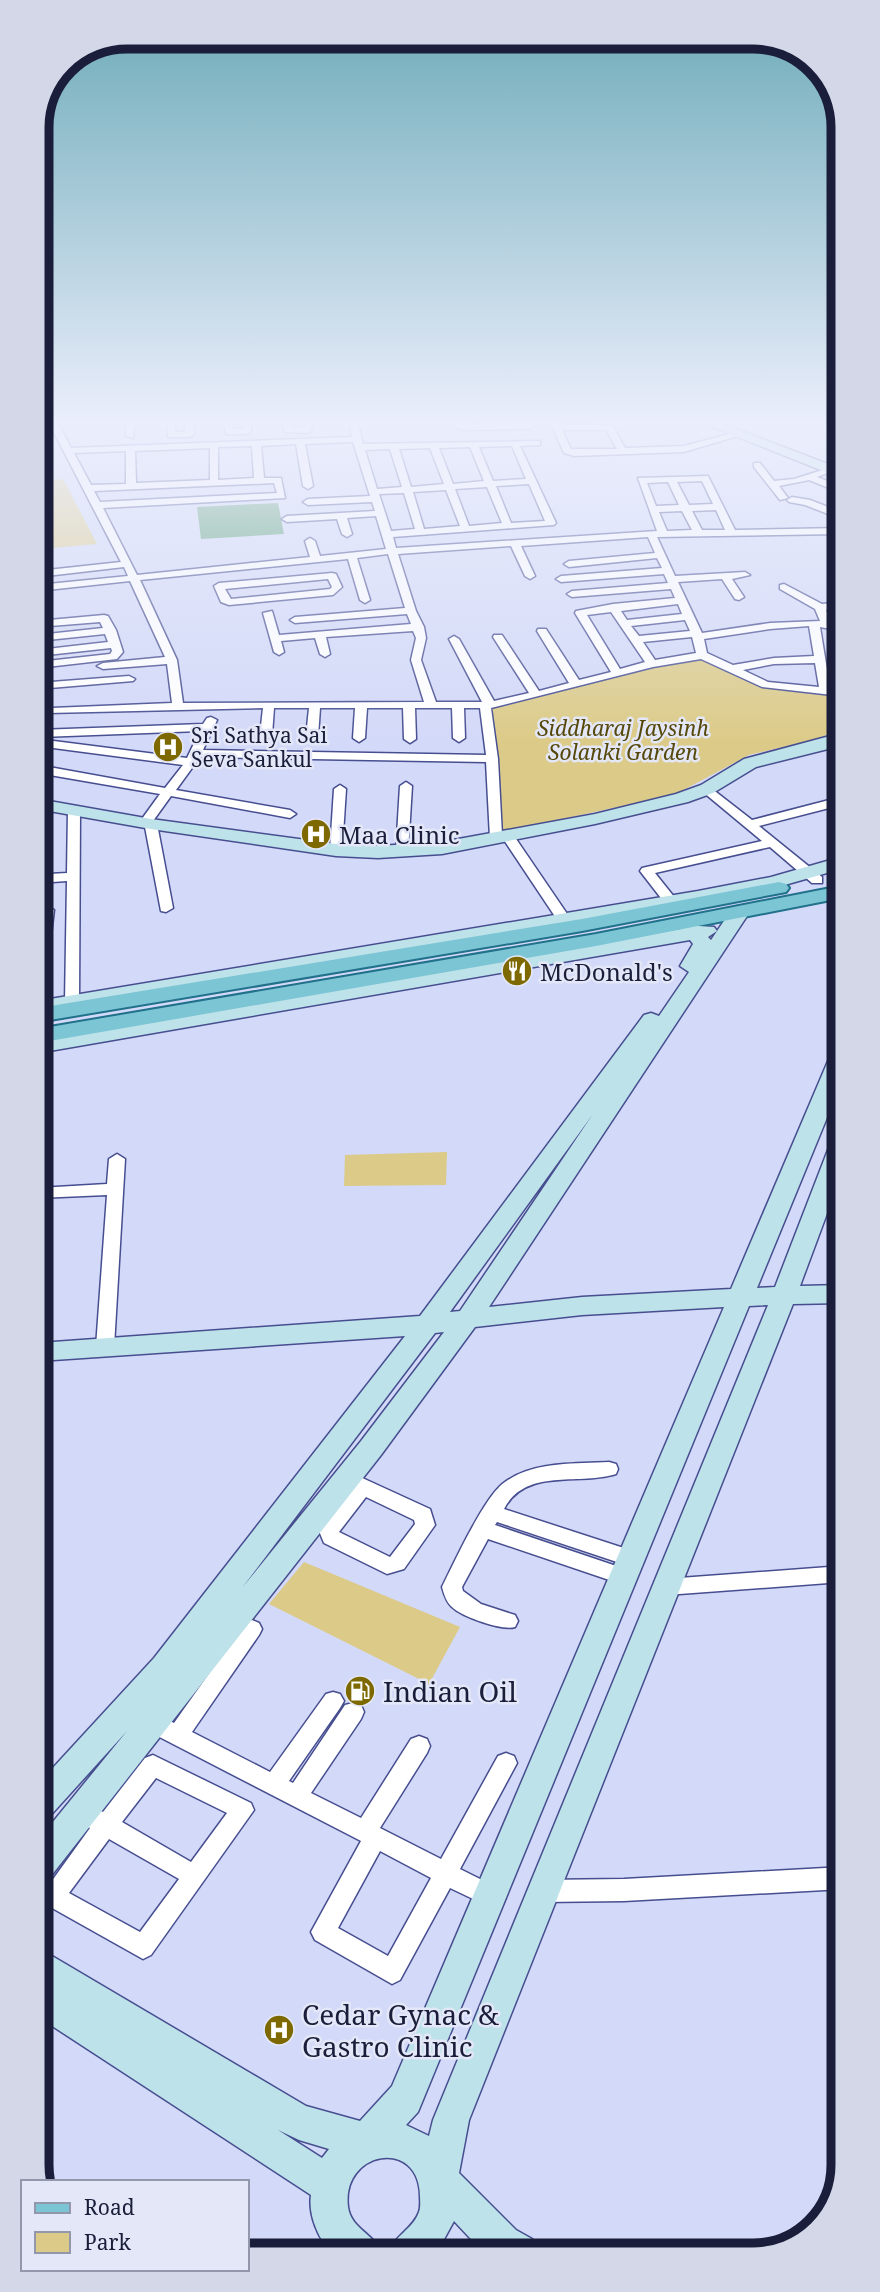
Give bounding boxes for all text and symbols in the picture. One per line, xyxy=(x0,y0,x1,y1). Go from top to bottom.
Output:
park label: Siddharaj Jaysinh Solanki Garden xyxy=(537,714,709,766)
place label: Sri Sathya Sai Seva Sankul xyxy=(191,721,327,773)
hospital icon: Sri Sathya Sai Seva Sankul xyxy=(151,730,185,764)
hospital icon: Maa Clinic xyxy=(299,817,333,851)
place label: Maa Clinic xyxy=(339,818,460,851)
restaurant icon: McDonald's xyxy=(500,954,534,988)
place label: McDonald's xyxy=(540,955,673,988)
place label: Indian Oil xyxy=(383,1672,517,1710)
fuel station icon: Indian Oil xyxy=(343,1674,377,1708)
place label: Cedar Gynac & Gastro Clinic xyxy=(302,1995,499,2065)
hospital icon: Cedar Gynac & Gastro Clinic xyxy=(262,2013,296,2047)
legend xyxy=(21,2180,248,2271)
text: Road xyxy=(84,2193,135,2221)
text: Park xyxy=(84,2228,131,2256)

